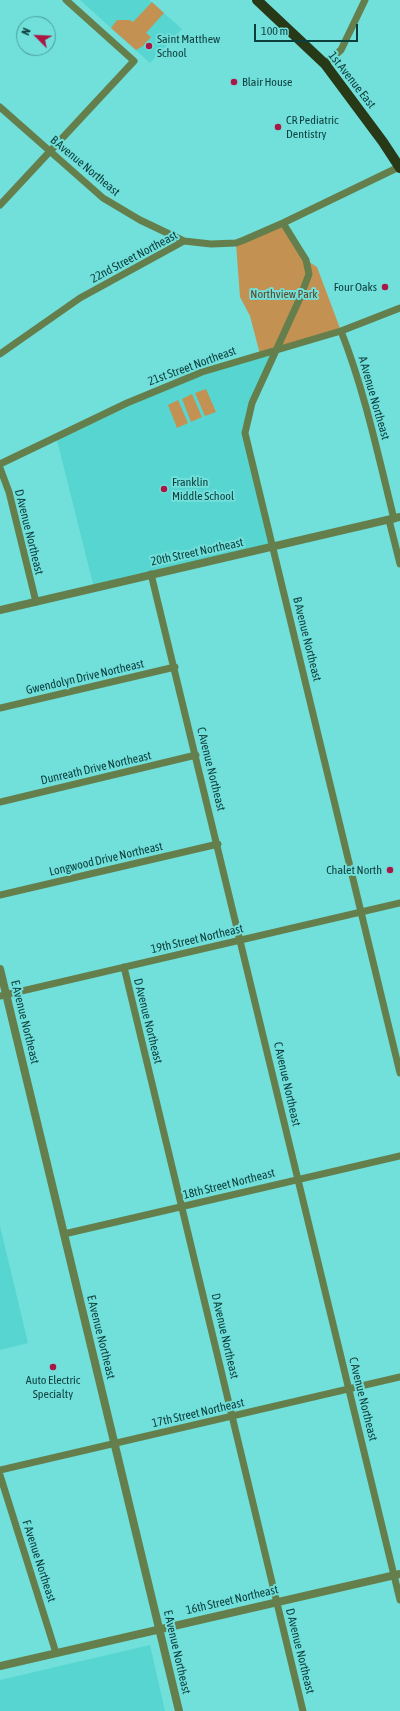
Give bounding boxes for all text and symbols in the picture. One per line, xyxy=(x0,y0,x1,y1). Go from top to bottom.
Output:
north arrow xyxy=(16,16,56,56)
scale bar xyxy=(256,16,360,42)
text: 100 m xyxy=(261,24,288,38)
text: N xyxy=(19,26,33,37)
place label: Saint Matthew School xyxy=(157,32,220,60)
marker: Saint Matthew School xyxy=(144,41,154,51)
street label: 1st Avenue East xyxy=(325,49,379,111)
place label: Blair House xyxy=(242,75,292,89)
marker: Blair House xyxy=(229,77,239,87)
place label: CR Pediatric Dentistry xyxy=(286,113,338,141)
marker: CR Pediatric Dentistry xyxy=(273,122,283,132)
street label: B Avenue Northeast xyxy=(47,133,123,199)
street label: 22nd Street Northeast xyxy=(88,228,180,286)
place label: Four Oaks xyxy=(334,280,377,294)
marker: Four Oaks xyxy=(380,282,390,292)
park label: Northview Park xyxy=(250,287,318,301)
street label: 21st Street Northeast xyxy=(146,343,238,389)
street label: A Avenue Northeast xyxy=(355,354,393,442)
place label: Franklin Middle School xyxy=(172,475,234,503)
marker: Franklin Middle School xyxy=(159,484,169,494)
street label: D Avenue Northeast xyxy=(11,488,47,576)
street label: 20th Street Northeast xyxy=(149,535,245,569)
street label: B Avenue Northeast xyxy=(290,595,324,683)
street label: Gwendolyn Drive Northeast xyxy=(25,656,145,698)
street label: C Avenue Northeast xyxy=(194,726,228,812)
street label: Dunreath Drive Northeast xyxy=(39,748,153,788)
street label: Longwood Drive Northeast xyxy=(48,839,164,879)
place label: Chalet North xyxy=(326,863,382,877)
marker: Chalet North xyxy=(385,865,395,875)
street label: 19th Street Northeast xyxy=(149,921,245,957)
street label: D Avenue Northeast xyxy=(130,977,166,1065)
street label: E Avenue Northeast xyxy=(8,979,42,1065)
street label: C Avenue Northeast xyxy=(270,1040,304,1128)
street label: 18th Street Northeast xyxy=(182,1166,276,1202)
street label: D Avenue Northeast xyxy=(208,1292,242,1380)
street label: E Avenue Northeast xyxy=(84,1294,118,1380)
street label: C Avenue Northeast xyxy=(346,1356,380,1442)
marker: Auto Electric Specialty xyxy=(48,1362,58,1372)
place label: Auto Electric Specialty xyxy=(26,1373,80,1401)
street label: 17th Street Northeast xyxy=(150,1395,246,1431)
street label: F Avenue Northeast xyxy=(19,1518,59,1604)
street label: 16th Street Northeast xyxy=(184,1582,280,1618)
street label: D Avenue Northeast xyxy=(282,1607,318,1695)
street label: E Avenue Northeast xyxy=(160,1609,194,1695)

